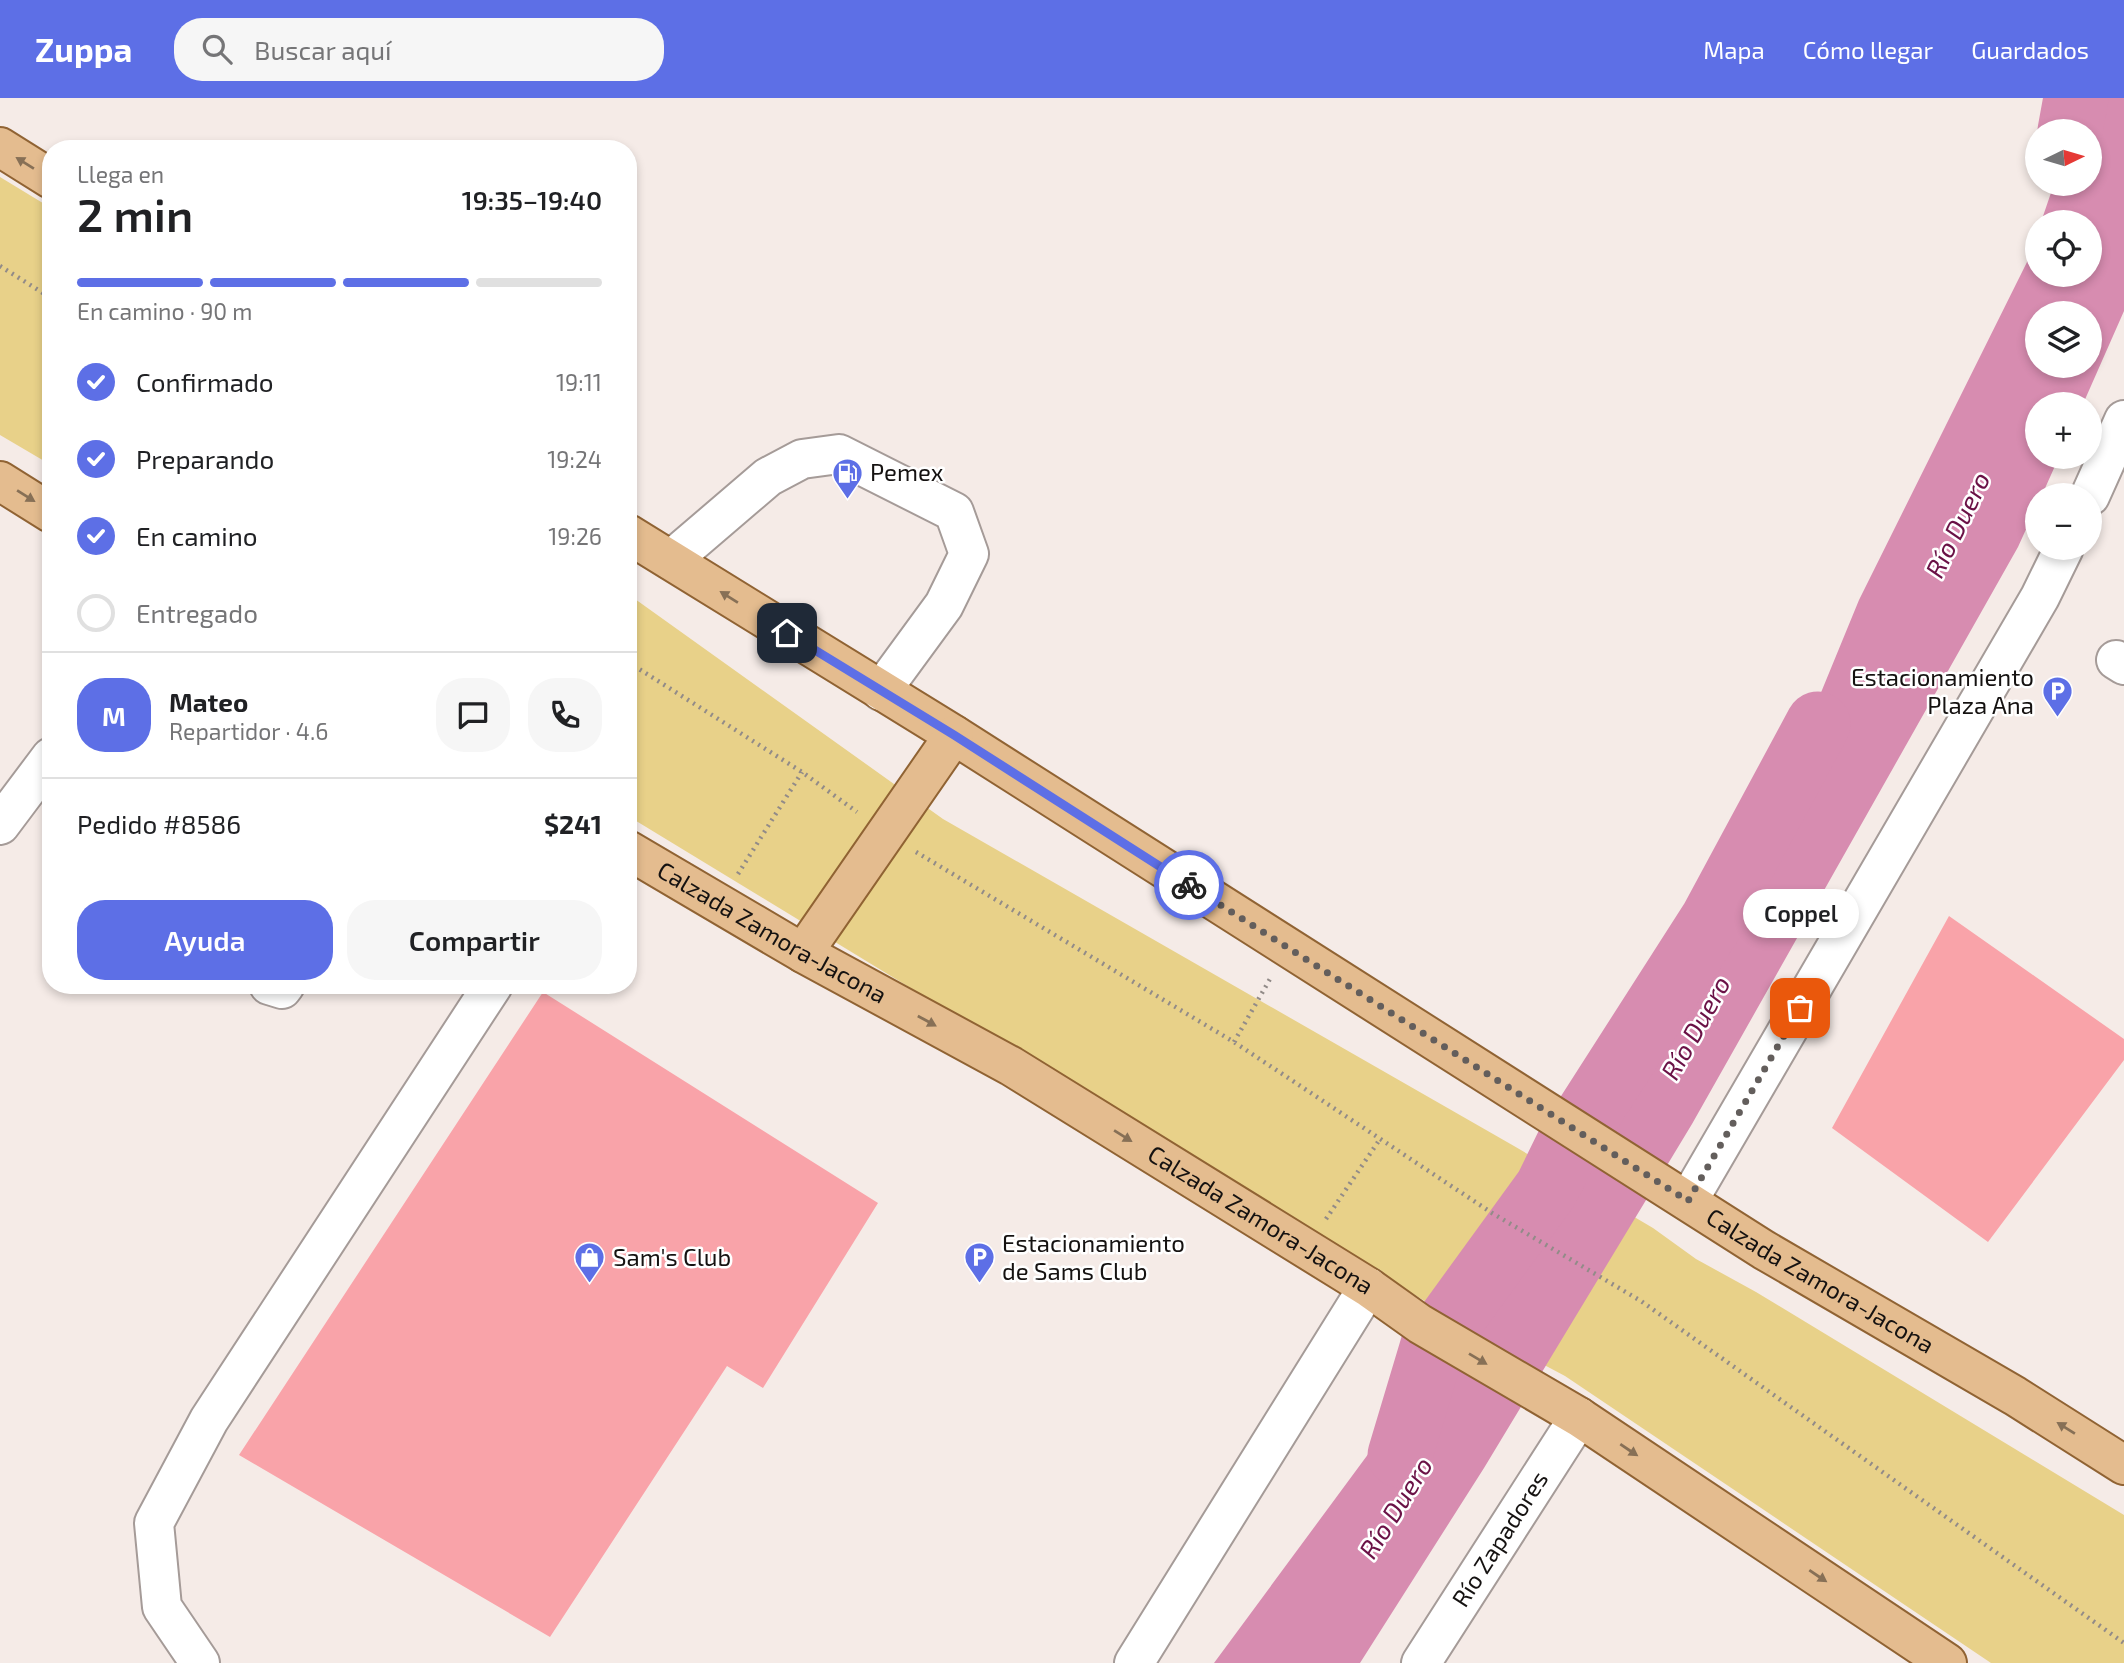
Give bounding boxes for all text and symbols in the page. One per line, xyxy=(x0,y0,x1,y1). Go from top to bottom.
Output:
search box xyxy=(174,18,664,81)
text: Zuppa xyxy=(35,29,132,69)
icon: search xyxy=(198,30,236,68)
text: Buscar aquí xyxy=(254,34,392,65)
text: Mapa xyxy=(1703,35,1765,64)
text: Cómo llegar xyxy=(1803,35,1933,64)
text: Guardados xyxy=(1971,35,2089,64)
north arrow xyxy=(2025,119,2102,196)
map controls xyxy=(2025,119,2102,560)
one-way arrow xyxy=(16,157,35,170)
text: Llega en xyxy=(77,160,164,188)
text: 19:35–19:40 xyxy=(462,184,602,215)
text: 2 min xyxy=(77,186,193,241)
button: locate xyxy=(2025,210,2102,287)
text: En camino · 90 m xyxy=(77,297,253,325)
button: layers xyxy=(2025,301,2102,378)
icon: check xyxy=(77,363,115,401)
text: Confirmado xyxy=(136,366,274,397)
text: 19:11 xyxy=(556,368,602,396)
button: + xyxy=(2025,392,2102,469)
icon: check xyxy=(77,440,115,478)
text: Preparando xyxy=(136,443,274,474)
text: 19:24 xyxy=(547,445,602,473)
fuel station icon: Pemex xyxy=(830,456,864,500)
place label: Pemex xyxy=(870,457,944,486)
water label: Río Duero xyxy=(1918,466,1995,582)
button: − xyxy=(2025,483,2102,560)
one-way arrow xyxy=(16,490,35,503)
icon: check xyxy=(77,517,115,555)
text: En camino xyxy=(136,520,258,551)
text: 19:26 xyxy=(548,522,602,550)
one-way arrow xyxy=(719,590,739,603)
text: Entregado xyxy=(136,597,258,628)
pin xyxy=(757,603,817,663)
icon: home xyxy=(768,614,806,652)
place label: Estacionamiento Plaza Ana xyxy=(1851,662,2034,719)
parking icon: Estacionamiento Plaza Ana xyxy=(2040,675,2074,719)
button: chat xyxy=(436,678,510,752)
button: phone xyxy=(528,678,602,752)
text: Mateo xyxy=(169,686,248,717)
text: M xyxy=(102,700,126,731)
text: Repartidor · 4.6 xyxy=(169,717,328,745)
text: Pedido #8586 xyxy=(77,808,241,839)
text: $241 xyxy=(544,808,602,839)
courier xyxy=(1154,850,1224,920)
street label: Calzada Zamora-Jacona xyxy=(653,855,892,1009)
icon: bike xyxy=(1170,866,1208,904)
callout: Coppel xyxy=(1742,889,1858,938)
text: Coppel xyxy=(1764,899,1838,927)
button: Ayuda xyxy=(77,900,333,980)
button: Compartir xyxy=(347,900,602,980)
water label: Río Duero xyxy=(1654,970,1736,1084)
pin xyxy=(1770,978,1830,1038)
icon: bag xyxy=(1781,989,1819,1027)
one-way arrow xyxy=(918,1015,937,1027)
one-way arrow xyxy=(1114,1130,1133,1143)
street label: Calzada Zamora-Jacona xyxy=(1143,1138,1379,1300)
street label: Calzada Zamora-Jacona xyxy=(1702,1201,1940,1359)
place label: Estacionamiento de Sams Club xyxy=(1002,1228,1185,1285)
shop icon: Sam's Club xyxy=(573,1241,607,1285)
parking icon: Estacionamiento de Sams Club xyxy=(962,1241,996,1285)
place label: Sam's Club xyxy=(613,1242,731,1271)
one-way arrow xyxy=(1469,1353,1488,1365)
one-way arrow xyxy=(2057,1422,2076,1435)
one-way arrow xyxy=(1620,1443,1638,1457)
water label: Río Duero xyxy=(1351,1451,1438,1564)
street label: Río Zapadores xyxy=(1445,1465,1553,1612)
one-way arrow xyxy=(1808,1570,1828,1583)

